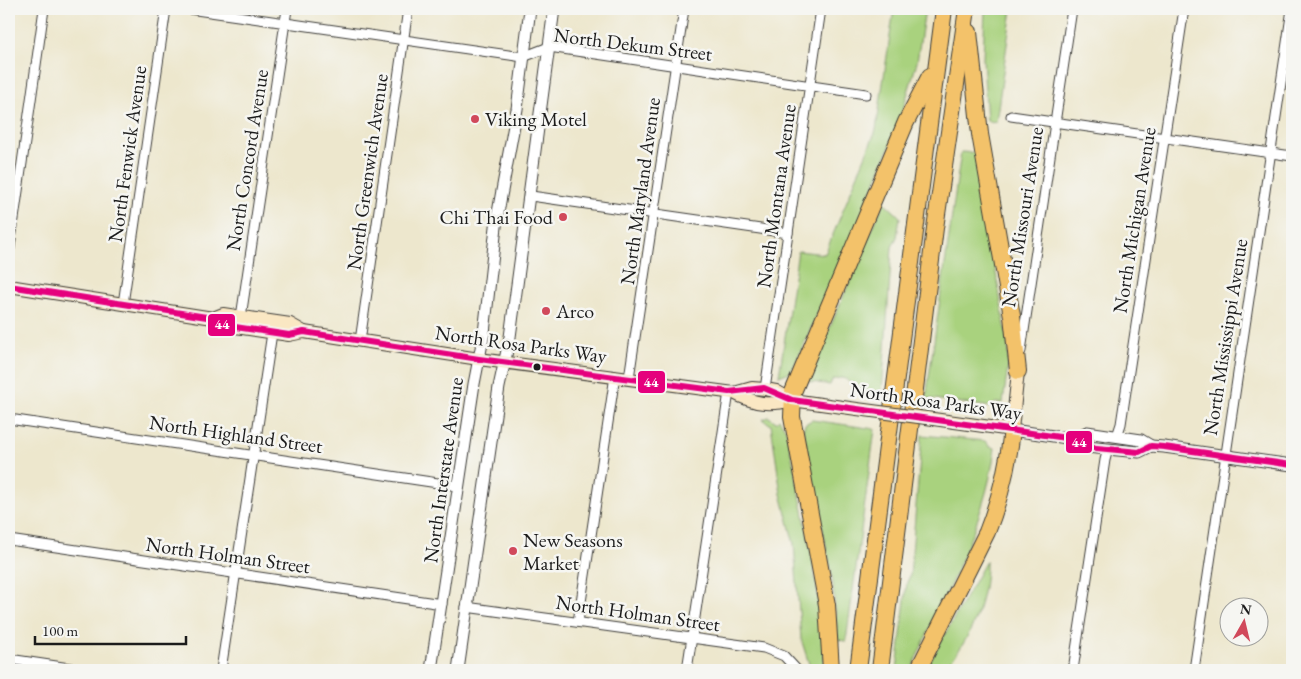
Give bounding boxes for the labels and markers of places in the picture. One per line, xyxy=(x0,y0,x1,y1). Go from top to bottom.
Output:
place label: Viking Motel xyxy=(485,106,587,132)
marker: Viking Motel xyxy=(469,113,481,125)
place label: Chi Thai Food xyxy=(439,204,554,230)
marker: Chi Thai Food xyxy=(557,211,569,223)
place label: Arco xyxy=(555,298,594,324)
marker: Arco xyxy=(540,305,552,317)
unlabelled marker xyxy=(532,362,542,372)
place label: New Seasons Market xyxy=(523,527,623,576)
marker: New Seasons Market xyxy=(507,545,519,557)

